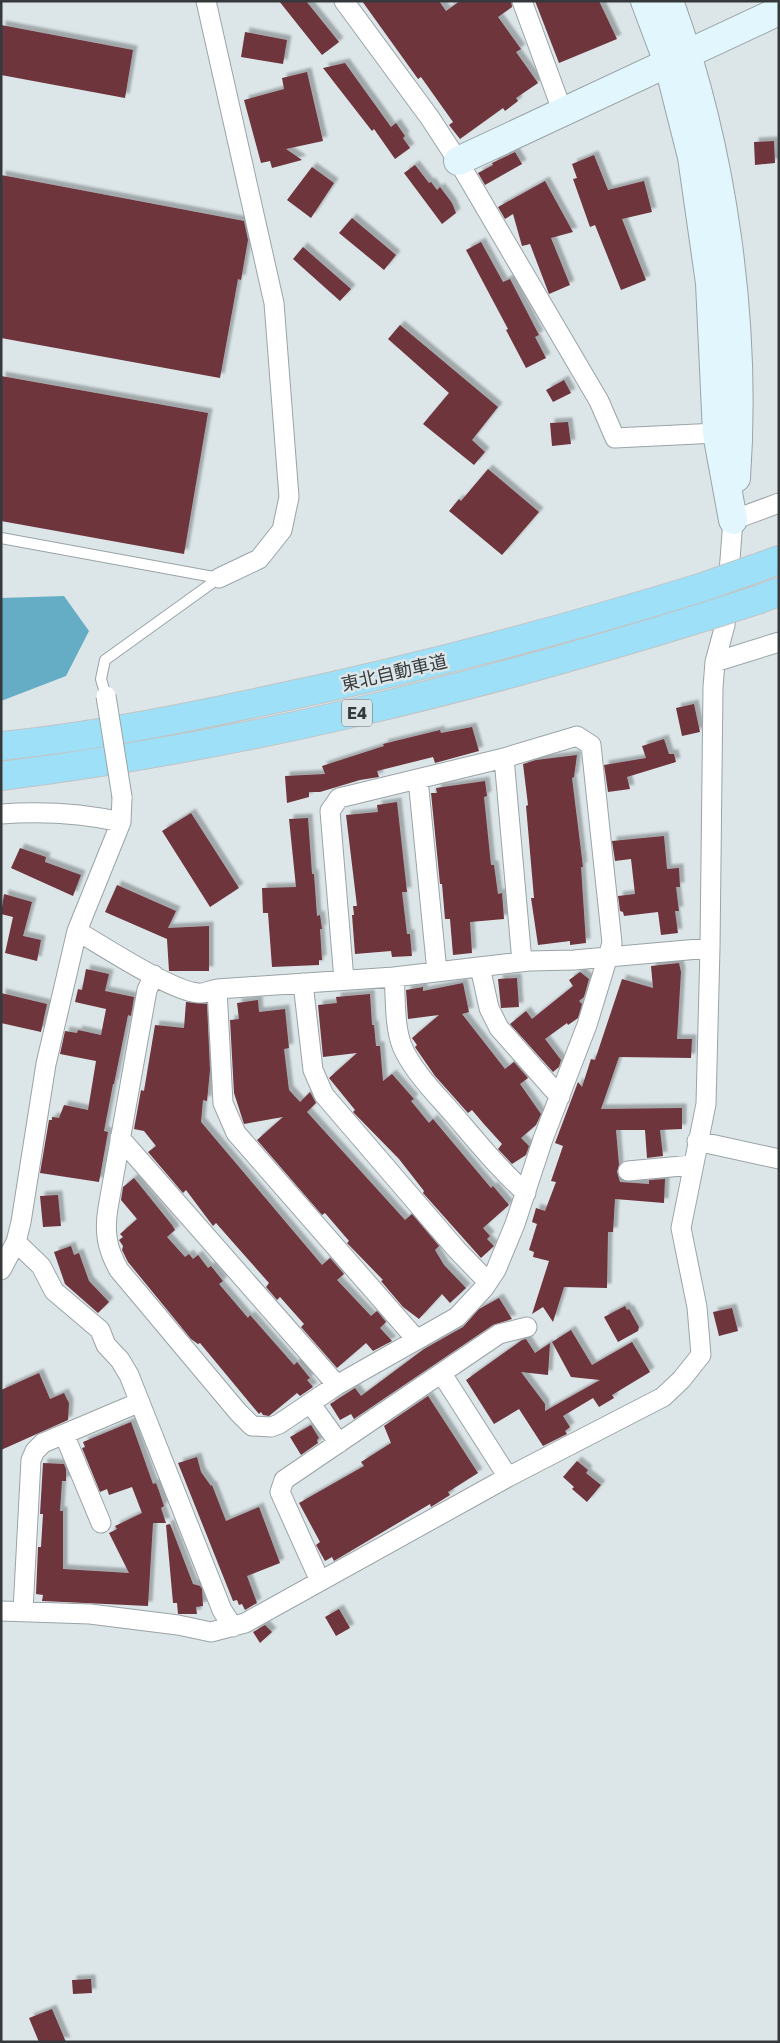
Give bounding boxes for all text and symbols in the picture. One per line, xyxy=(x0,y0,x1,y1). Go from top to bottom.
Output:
street label: 東北自動車道 xyxy=(339,649,449,695)
road number: E4 xyxy=(342,700,372,726)

